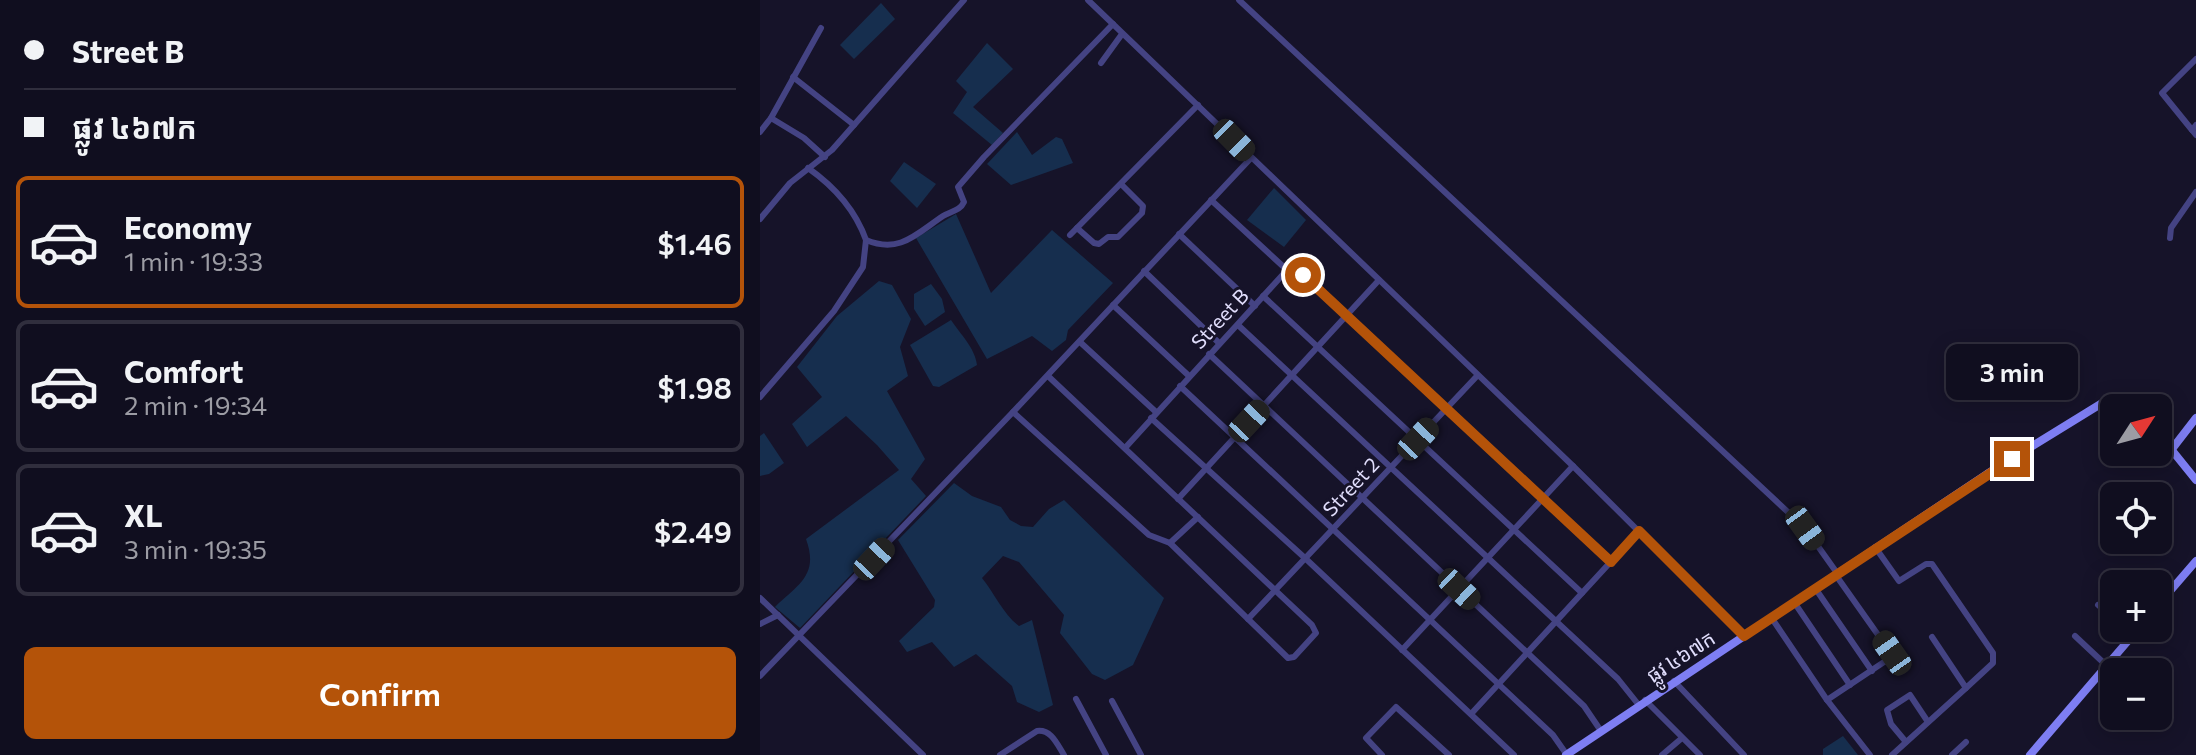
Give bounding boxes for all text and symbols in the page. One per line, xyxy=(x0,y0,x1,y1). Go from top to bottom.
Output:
text: Street B xyxy=(72,32,184,69)
text: ផ្លូវ ៤៦៧ក xyxy=(72,108,197,145)
car xyxy=(1209,115,1259,165)
icon: car xyxy=(28,206,100,278)
text: Economy xyxy=(124,208,252,245)
text: $1.46 xyxy=(658,224,732,261)
text: 1 min · 19:33 xyxy=(124,245,263,276)
route start xyxy=(1285,257,1321,293)
street label: Street B xyxy=(1186,283,1253,353)
callout: 3 min xyxy=(1946,343,2078,399)
icon: car xyxy=(28,350,100,422)
text: Comfort xyxy=(124,352,243,389)
text: 3 min xyxy=(1980,356,2044,387)
text: $1.98 xyxy=(658,368,732,405)
text: 2 min · 19:34 xyxy=(124,389,267,420)
north arrow xyxy=(2100,394,2172,466)
map controls xyxy=(2100,394,2172,730)
car xyxy=(1224,395,1274,447)
car xyxy=(1393,413,1443,465)
route end xyxy=(1994,441,2030,477)
street label: Street 2 xyxy=(1317,452,1383,521)
button: locate xyxy=(2100,482,2172,554)
icon: car xyxy=(28,494,100,566)
text: XL xyxy=(124,496,163,533)
car xyxy=(1781,502,1829,554)
text: $2.49 xyxy=(654,512,732,549)
text: 3 min · 19:35 xyxy=(124,533,267,564)
car xyxy=(849,533,899,585)
car xyxy=(1433,564,1485,614)
button: + xyxy=(2100,570,2172,642)
street label: ផ្លូវ ៤៦៧ក xyxy=(1642,625,1724,694)
car xyxy=(1868,626,1916,680)
button: Confirm xyxy=(24,647,736,739)
button: − xyxy=(2100,658,2172,730)

